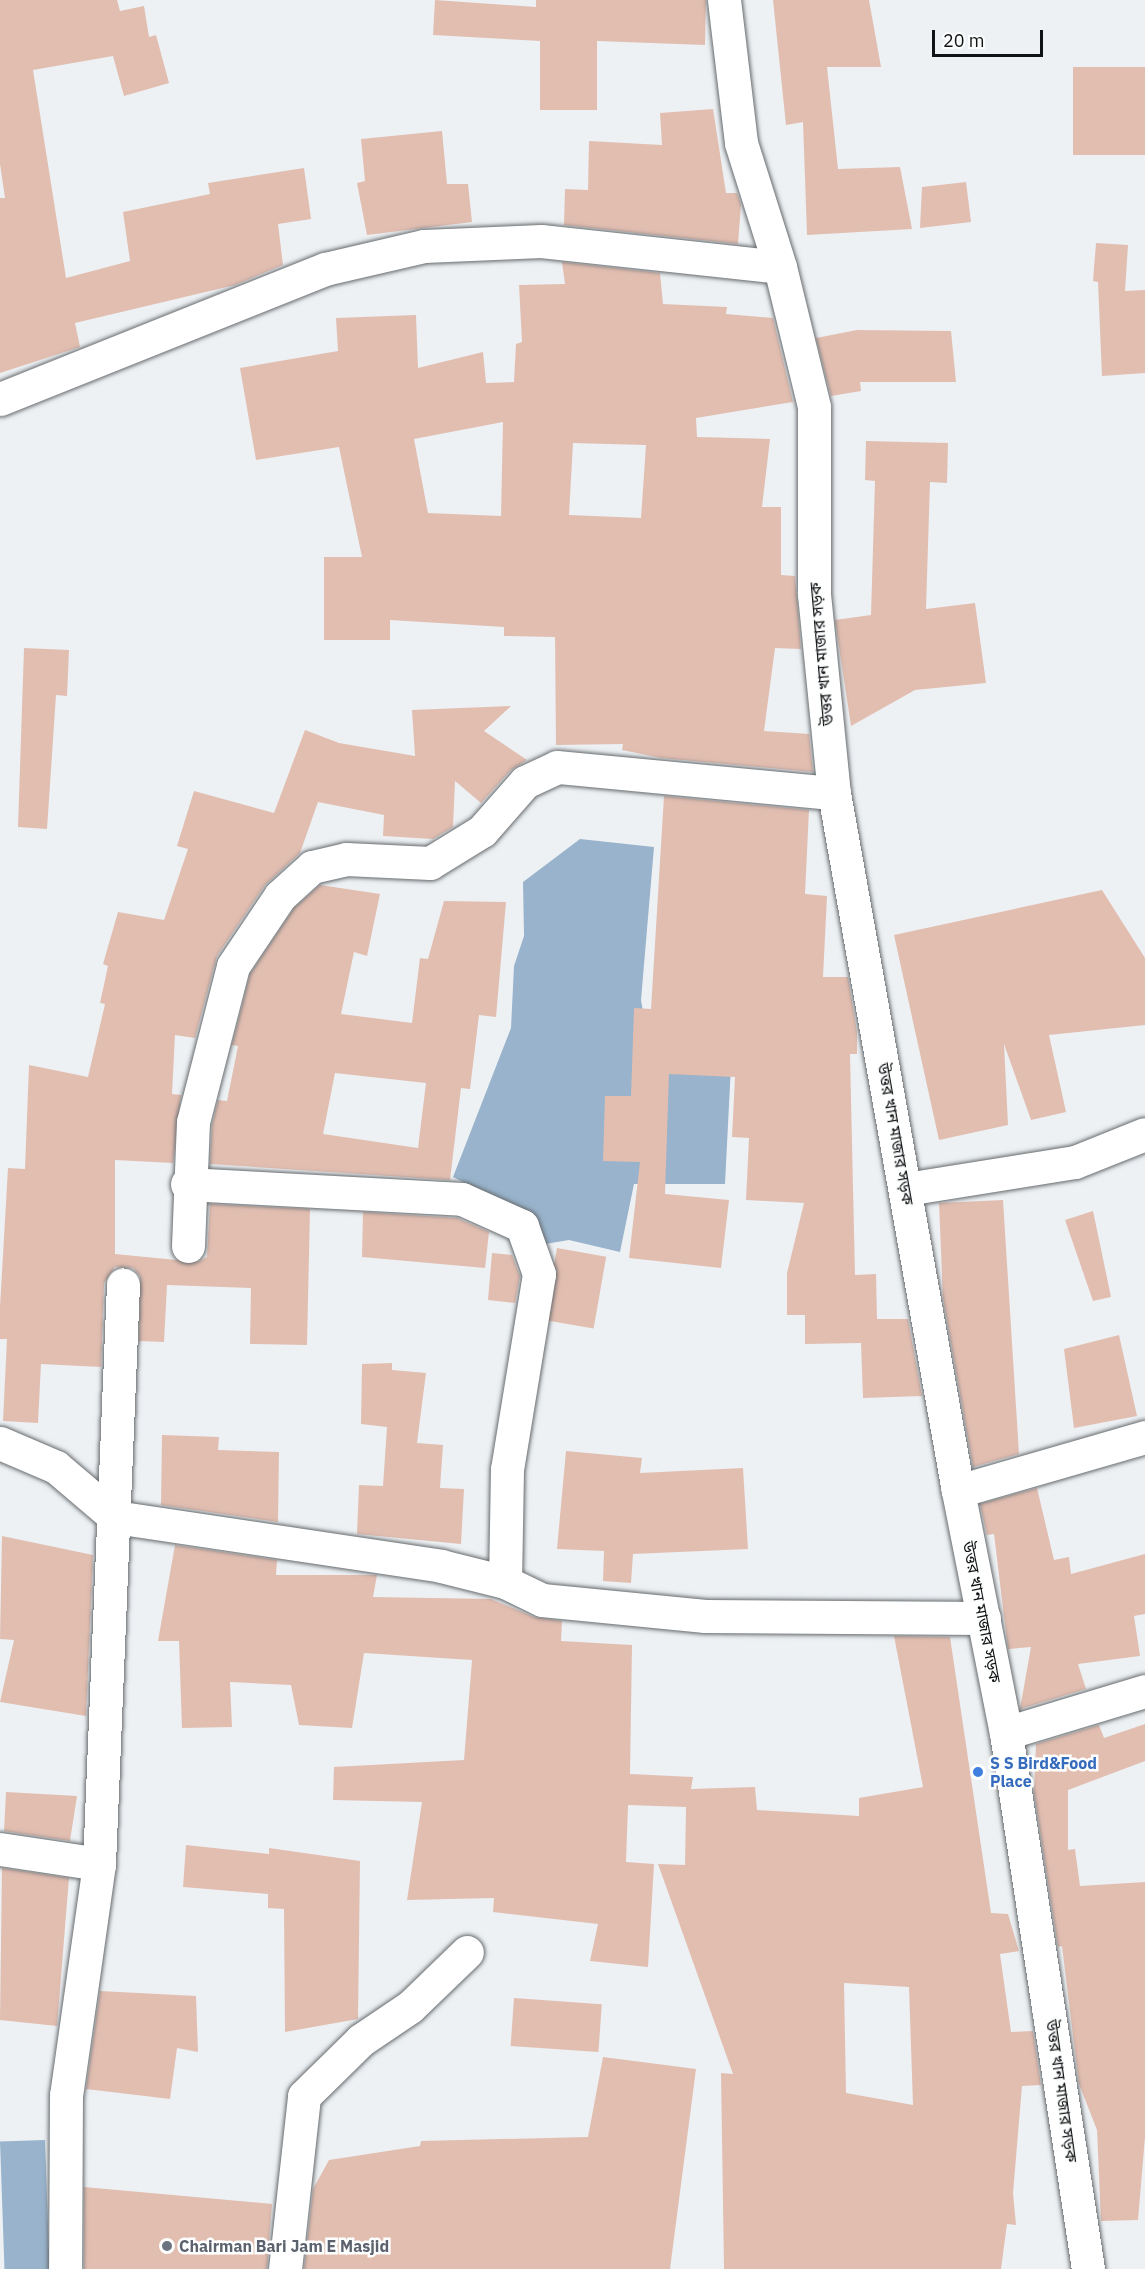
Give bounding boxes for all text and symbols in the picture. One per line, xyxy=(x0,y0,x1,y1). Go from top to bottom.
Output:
scale bar xyxy=(935,18,1046,56)
text: 20 m xyxy=(943,29,985,52)
street label: উত্তর খান মাজার সড়ক xyxy=(805,581,837,727)
street label: উত্তর খান মাজার সড়ক xyxy=(874,1061,918,1207)
street label: উত্তর খান মাজার সড়ক xyxy=(959,1539,1005,1685)
place label: S S Bird&Food Place xyxy=(990,1753,1097,1791)
marker: S S Bird&Food Place xyxy=(971,1765,985,1779)
street label: উত্তর খান মাজার সড়ক xyxy=(1042,2018,1082,2164)
place label: Chairman Bari Jam E Masjid xyxy=(179,2236,389,2256)
marker: Chairman Bari Jam E Masjid xyxy=(160,2239,174,2253)

